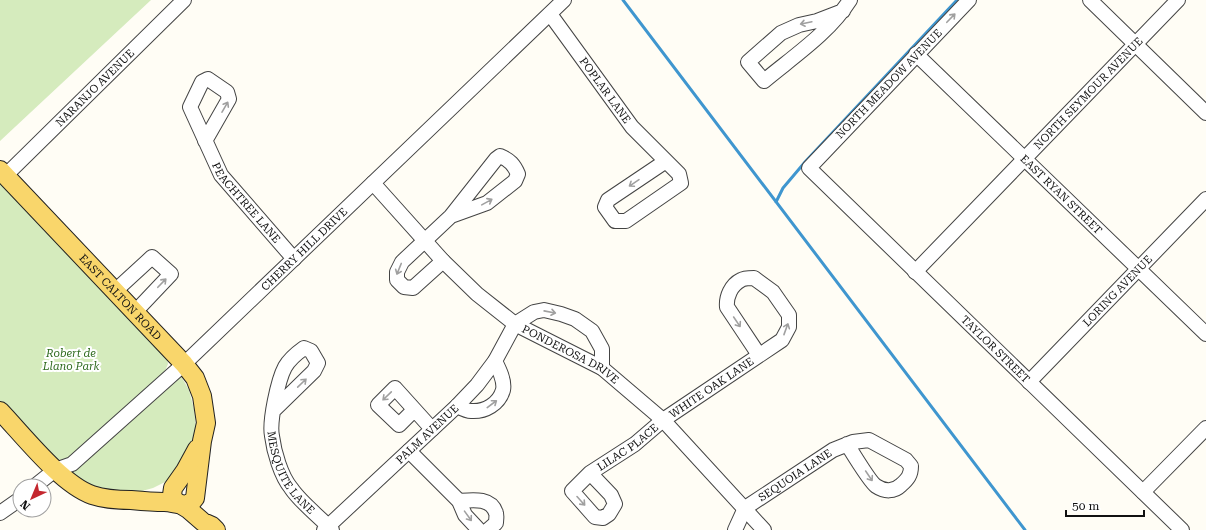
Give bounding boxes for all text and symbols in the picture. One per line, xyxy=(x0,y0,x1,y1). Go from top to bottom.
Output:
one-way arrow xyxy=(947,13,956,23)
one-way arrow xyxy=(800,20,813,28)
street label: NORTH MEADOW AVENUE xyxy=(833,27,945,141)
street label: NORTH SEYMOUR AVENUE xyxy=(1031,34,1145,152)
street label: NARANJO AVENUE xyxy=(53,46,137,129)
street label: POPLAR LANE xyxy=(577,54,634,126)
one-way arrow xyxy=(221,101,229,113)
street label: EAST RYAN STREET xyxy=(1018,152,1105,237)
street label: PEACHTREE LANE xyxy=(210,160,283,245)
one-way arrow xyxy=(628,179,639,187)
one-way arrow xyxy=(481,198,493,206)
street label: CHERRY HILL DRIVE xyxy=(258,205,350,293)
street label: EAST CALTON ROAD xyxy=(77,251,164,343)
street label: LORING AVENUE xyxy=(1080,252,1155,329)
one-way arrow xyxy=(395,263,403,275)
one-way arrow xyxy=(157,278,166,288)
one-way arrow xyxy=(543,308,556,316)
street label: TAYLOR STREET xyxy=(959,313,1033,385)
one-way arrow xyxy=(733,316,741,327)
street label: PONDEROSA DRIVE xyxy=(520,322,622,386)
one-way arrow xyxy=(783,323,791,335)
park label: Robert de Llano Park xyxy=(42,347,99,373)
street label: WHITE OAK LANE xyxy=(667,354,756,421)
one-way arrow xyxy=(297,378,307,388)
one-way arrow xyxy=(382,391,392,401)
one-way arrow xyxy=(487,400,498,408)
street label: PALM AVENUE xyxy=(393,401,461,466)
street label: LILAC PLACE xyxy=(594,421,661,473)
street label: MESQUITE LANE xyxy=(265,430,318,517)
street label: SEQUOIA LANE xyxy=(756,446,834,504)
one-way arrow xyxy=(865,471,873,482)
north arrow xyxy=(12,478,52,518)
scale bar xyxy=(1066,492,1144,518)
one-way arrow xyxy=(576,496,585,506)
text: N xyxy=(17,497,33,512)
text: 50 m xyxy=(1072,499,1099,513)
one-way arrow xyxy=(464,511,472,522)

